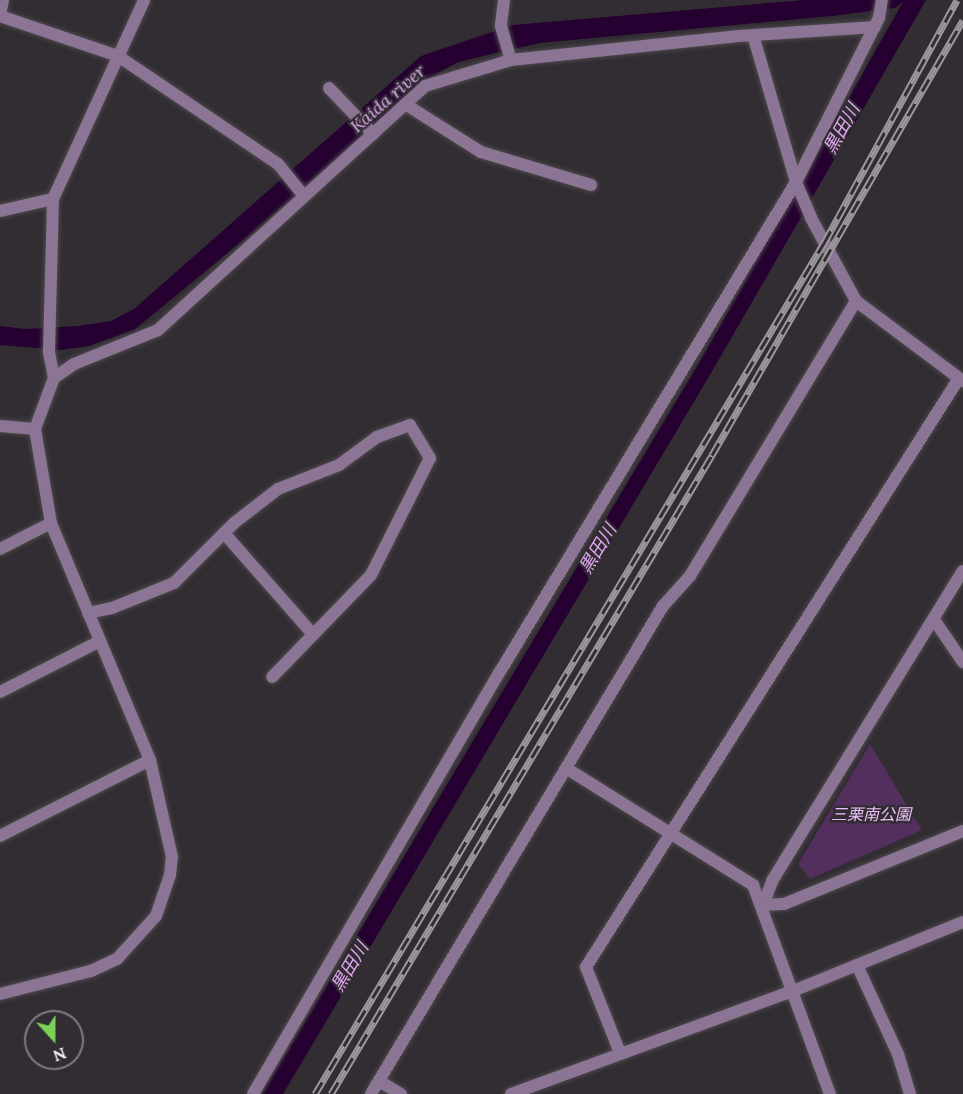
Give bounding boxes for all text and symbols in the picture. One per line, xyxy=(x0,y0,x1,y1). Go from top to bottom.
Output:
water label: Kaida river xyxy=(346,61,430,137)
water label: 黒田川 xyxy=(819,100,865,158)
water label: 黒田川 xyxy=(575,520,621,578)
park label: 三栗南公園 xyxy=(831,804,911,824)
water label: 黒田川 xyxy=(327,938,373,996)
north arrow xyxy=(24,1010,84,1070)
text: N xyxy=(50,1043,69,1066)

